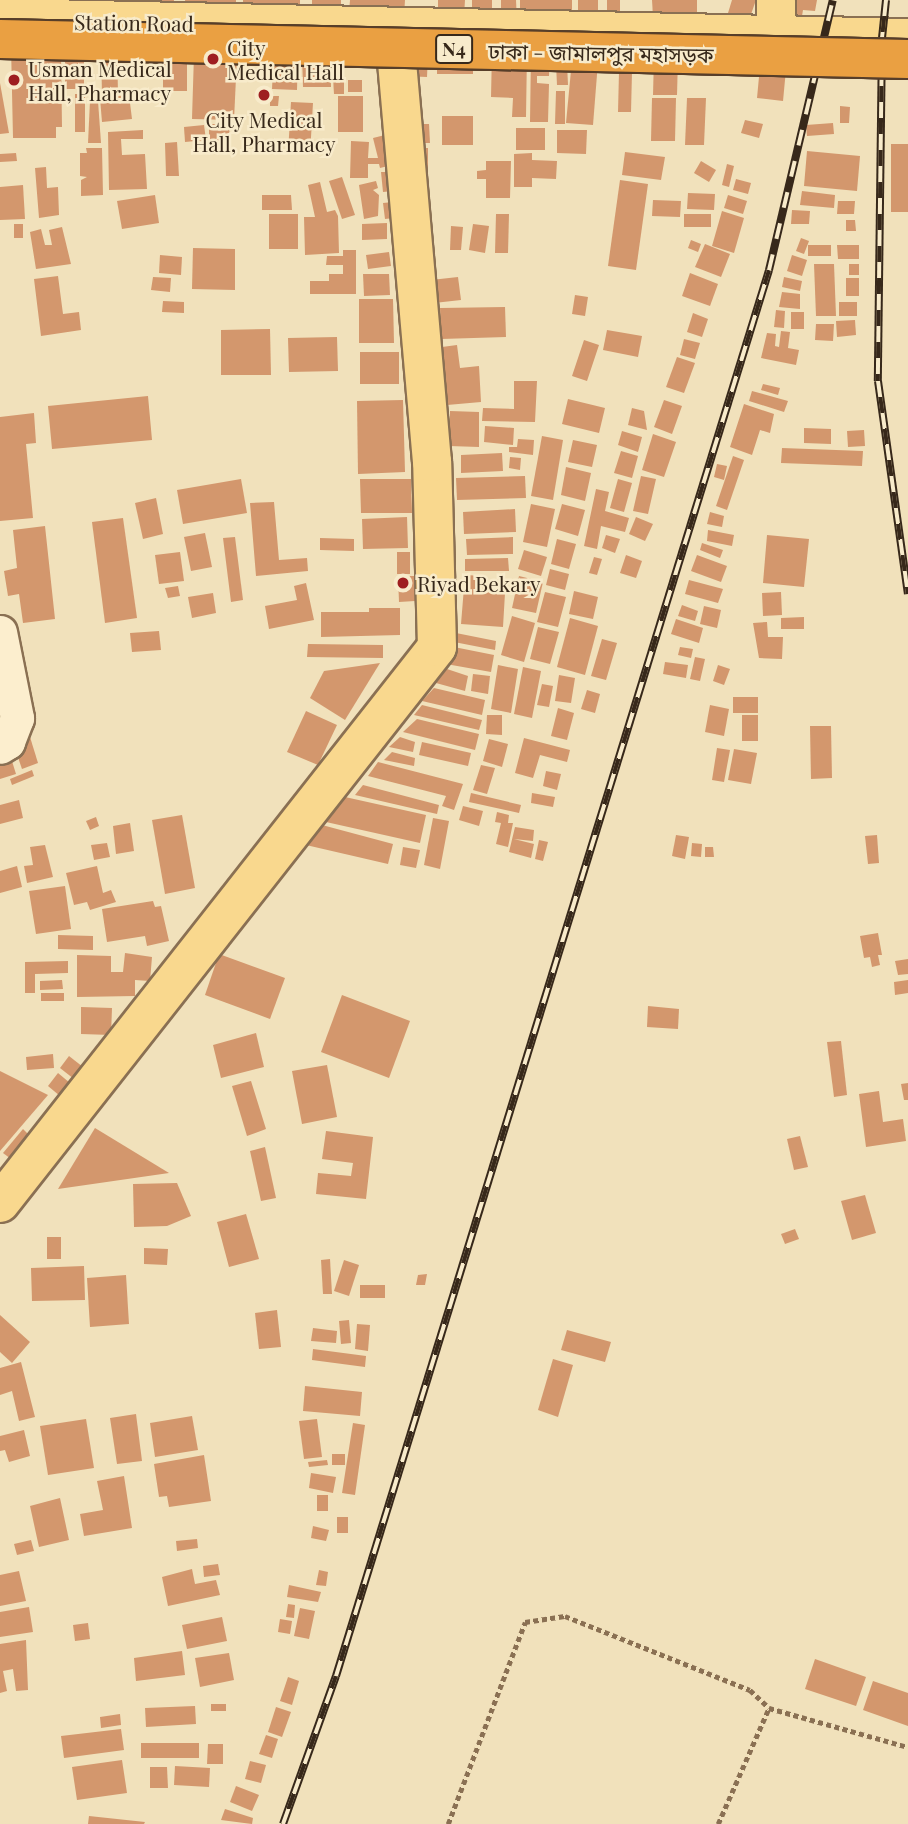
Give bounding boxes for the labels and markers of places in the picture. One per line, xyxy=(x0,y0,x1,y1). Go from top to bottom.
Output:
place label: City Medical Hall xyxy=(227,34,344,84)
marker: City Medical Hall xyxy=(205,51,221,67)
place label: Usman Medical Hall, Pharmacy xyxy=(28,55,172,105)
marker: Usman Medical Hall, Pharmacy xyxy=(6,72,22,88)
marker: City Medical Hall, Pharmacy xyxy=(256,87,272,103)
place label: City Medical Hall, Pharmacy xyxy=(192,106,336,156)
place label: Riyad Bekary xyxy=(417,570,541,596)
marker: Riyad Bekary xyxy=(395,575,411,591)

